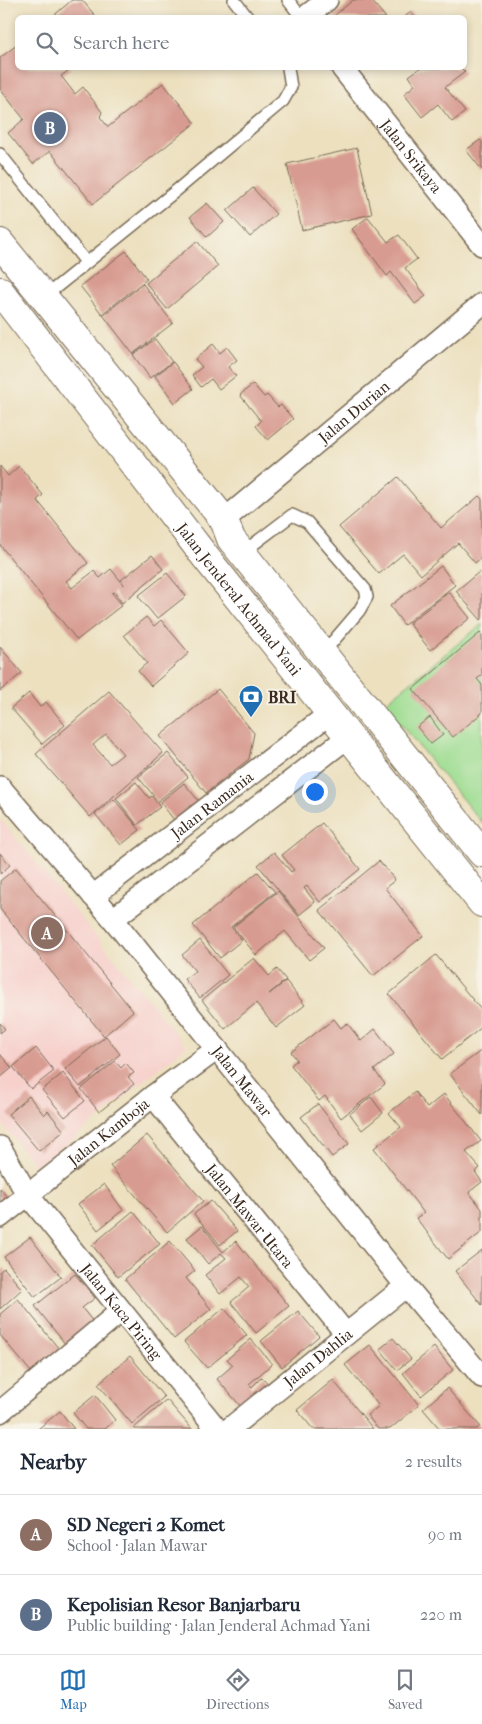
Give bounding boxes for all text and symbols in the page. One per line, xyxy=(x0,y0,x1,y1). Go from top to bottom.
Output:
search box xyxy=(15,15,467,70)
icon: search xyxy=(33,29,61,57)
text: Search here xyxy=(73,32,169,54)
pin: B xyxy=(34,109,66,147)
street label: Jalan Srikaya xyxy=(375,114,446,197)
street label: Jalan Durian xyxy=(313,376,394,448)
street label: Jalan Jenderal Achmad Yani xyxy=(171,518,305,680)
bank icon: BRI xyxy=(238,684,264,718)
place label: BRI xyxy=(268,688,297,707)
street label: Jalan Ramania xyxy=(165,767,258,844)
your location xyxy=(302,779,328,805)
pin: A xyxy=(31,914,63,952)
street label: Jalan Mawar xyxy=(207,1040,276,1121)
street label: Jalan Kamboja xyxy=(63,1094,153,1171)
street label: Jalan Mawar Utara xyxy=(200,1158,298,1272)
street label: Jalan Kaca Piring xyxy=(75,1258,166,1364)
street label: Jalan Dahlia xyxy=(278,1324,357,1392)
text: Nearby xyxy=(20,1450,86,1474)
text: 2 results xyxy=(405,1452,462,1471)
text: SD Negeri 2 Komet xyxy=(67,1514,225,1536)
text: A xyxy=(31,1525,41,1544)
text: 90 m xyxy=(428,1525,462,1544)
text: School · Jalan Mawar xyxy=(67,1536,207,1555)
text: Kepolisian Resor Banjarbaru xyxy=(67,1594,300,1616)
text: B xyxy=(31,1605,41,1624)
text: 220 m xyxy=(420,1605,462,1624)
text: Public building · Jalan Jenderal Achmad Yani xyxy=(67,1616,370,1635)
tab: Map xyxy=(59,1666,87,1713)
tab: Directions xyxy=(206,1666,269,1713)
tab: Saved xyxy=(388,1666,423,1713)

